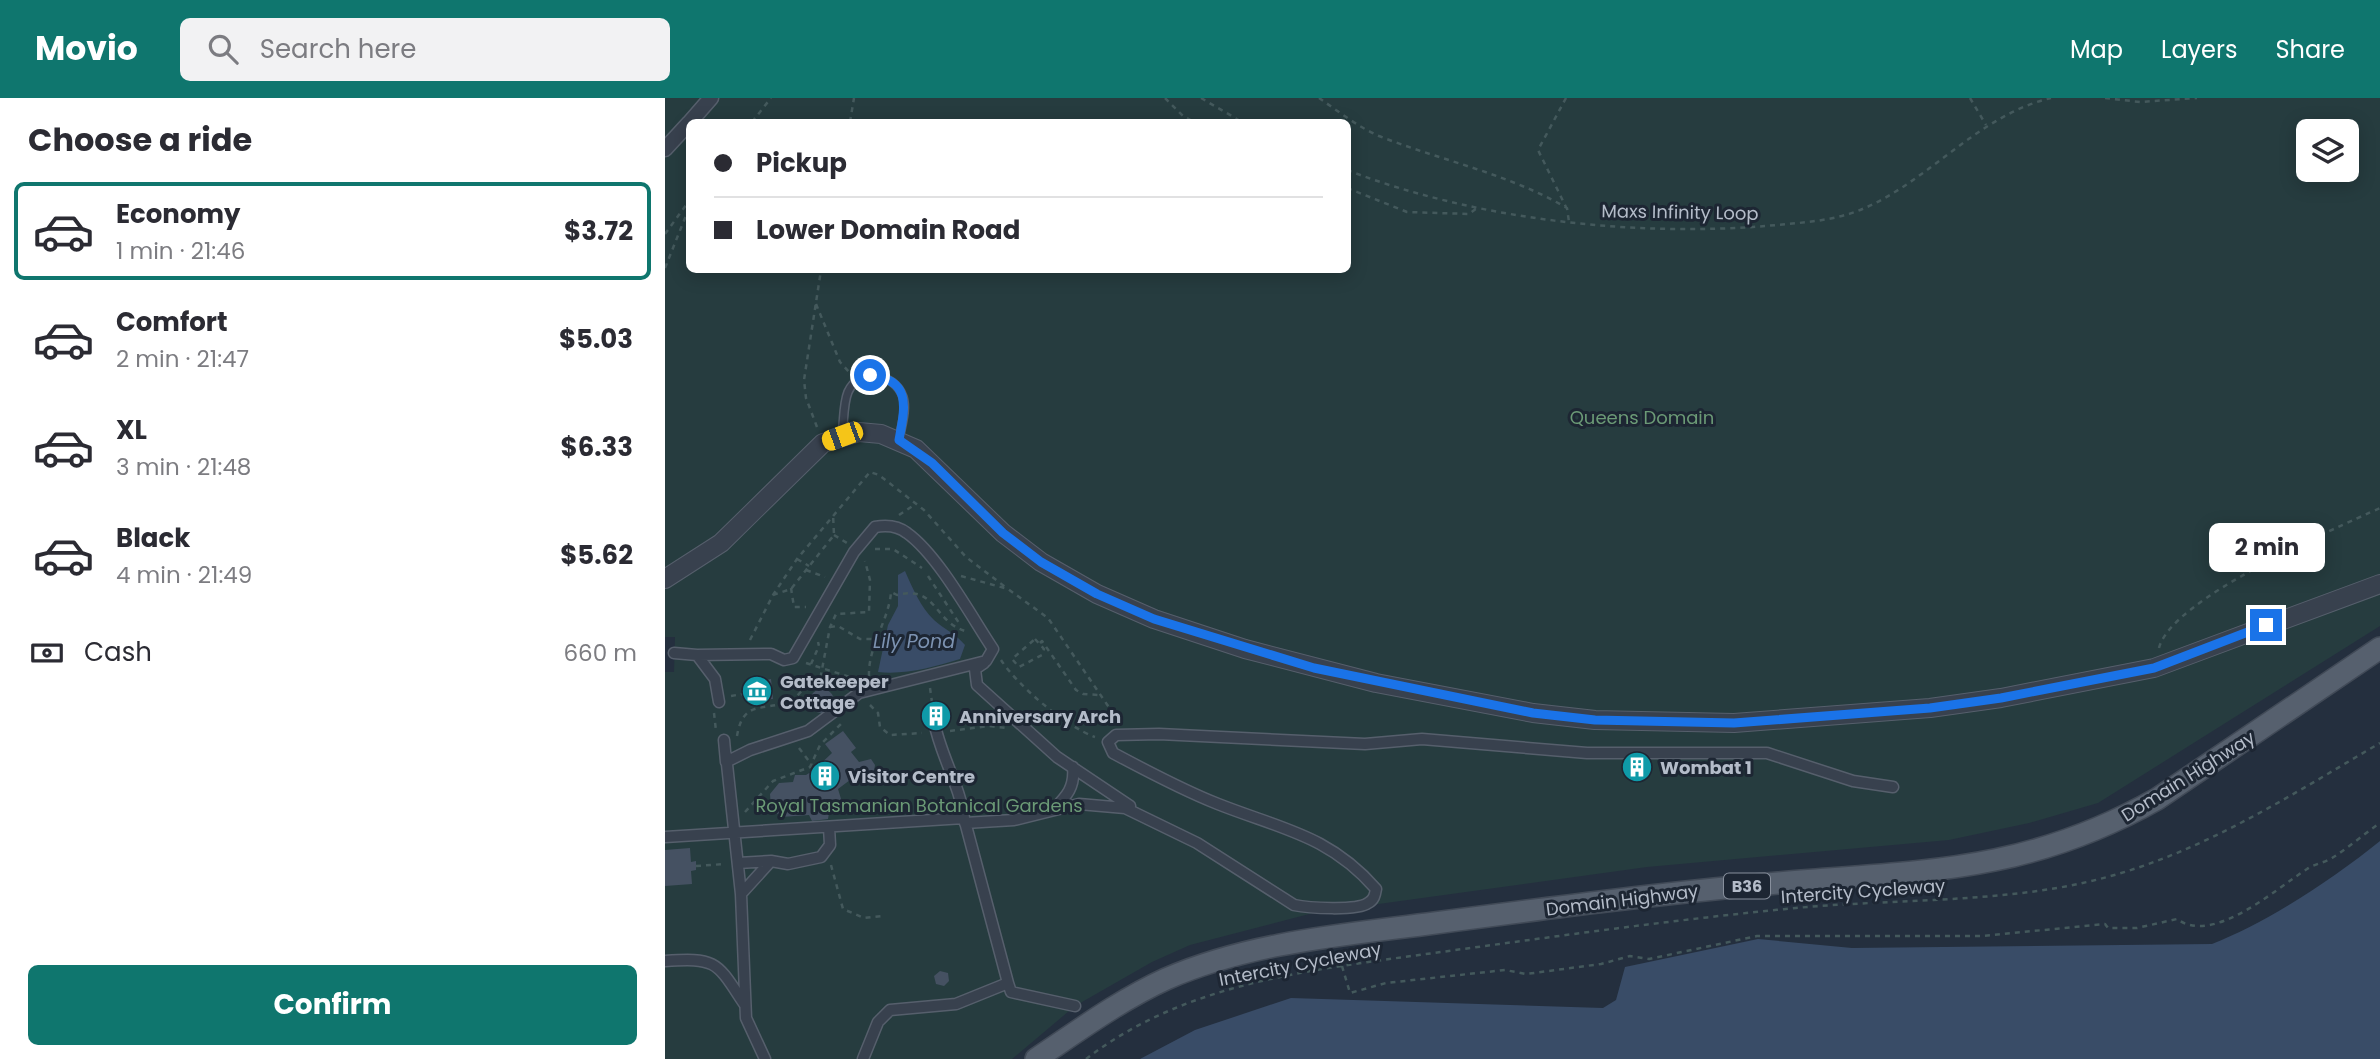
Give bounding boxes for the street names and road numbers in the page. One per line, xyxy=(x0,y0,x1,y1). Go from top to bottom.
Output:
street label: Maxs Infinity Loop xyxy=(1601,198,1759,226)
street label: Domain Highway xyxy=(2116,725,2260,827)
street label: Intercity Cycleway xyxy=(1780,873,1946,909)
road number: B36 xyxy=(1724,874,1770,898)
street label: Domain Highway xyxy=(1544,878,1700,922)
street label: Intercity Cycleway xyxy=(1217,936,1383,992)

